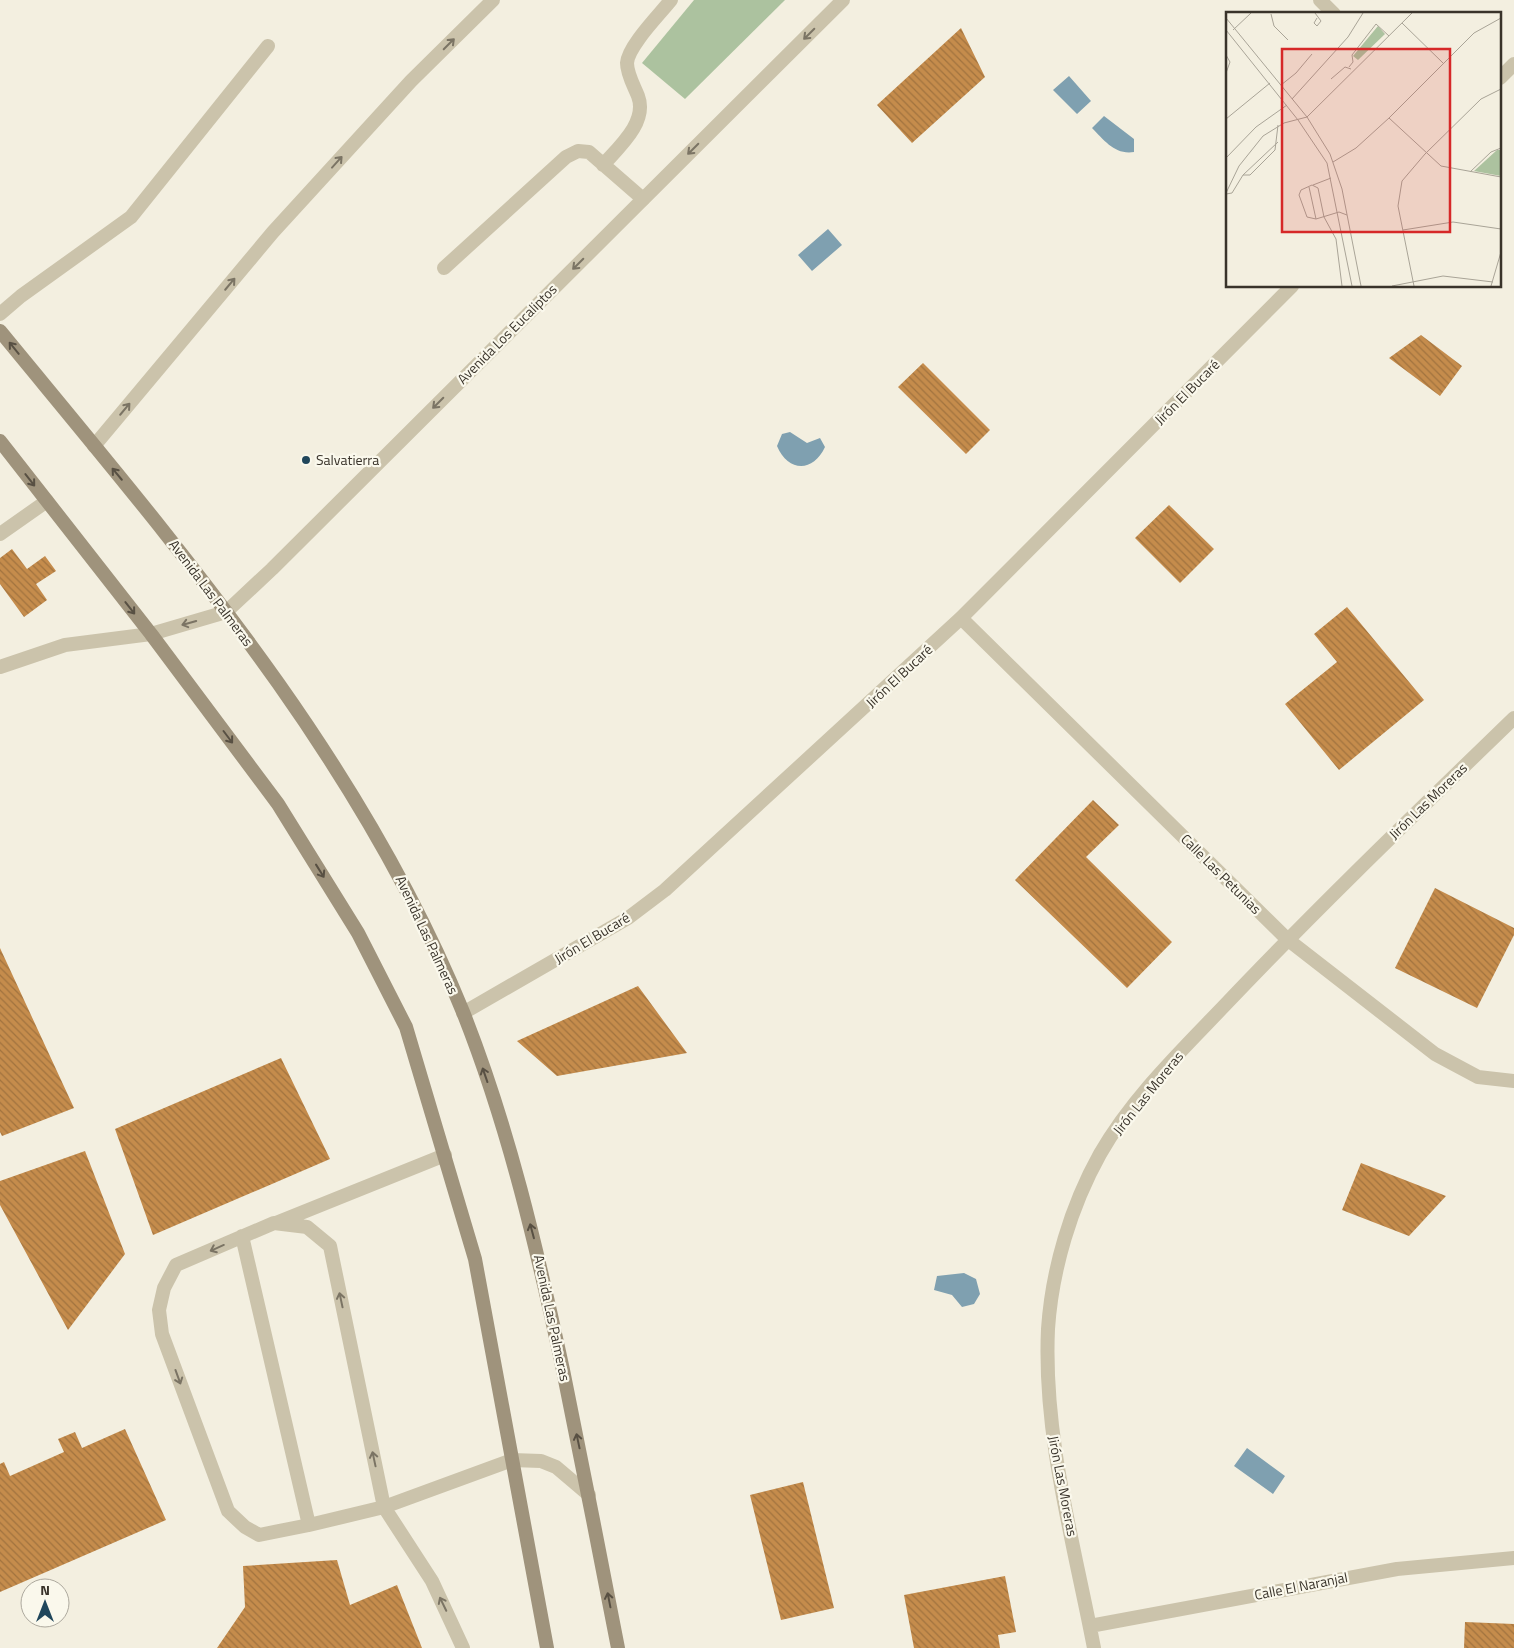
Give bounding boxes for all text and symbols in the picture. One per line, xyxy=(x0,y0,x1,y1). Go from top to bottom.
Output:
inset map xyxy=(1226,12,1502,288)
one-way arrow xyxy=(803,28,815,40)
one-way arrow xyxy=(442,38,455,50)
one-way arrow xyxy=(687,143,700,155)
one-way arrow xyxy=(331,156,343,169)
one-way arrow xyxy=(572,257,584,270)
one-way arrow xyxy=(224,278,235,291)
street label: Avenida Los Eucaliptos xyxy=(452,279,561,388)
one-way arrow xyxy=(8,342,19,355)
street label: Jirón El Bucaré xyxy=(1149,354,1224,429)
one-way arrow xyxy=(432,397,445,409)
one-way arrow xyxy=(120,402,131,415)
place label: Salvatierra xyxy=(316,449,379,470)
marker: Salvatierra xyxy=(300,454,312,466)
one-way arrow xyxy=(112,467,123,480)
one-way arrow xyxy=(25,473,35,487)
street label: Avenida Las Palmeras xyxy=(164,535,259,650)
one-way arrow xyxy=(124,601,135,614)
one-way arrow xyxy=(181,618,197,628)
street label: Jirón El Bucaré xyxy=(860,639,937,712)
one-way arrow xyxy=(223,730,233,744)
street label: Jirón Las Moreras xyxy=(1384,758,1472,844)
street label: Calle Las Petunias xyxy=(1176,829,1266,919)
one-way arrow xyxy=(315,864,325,878)
street label: Avenida Las Palmeras xyxy=(391,872,464,998)
street label: Jirón El Bucaré xyxy=(550,907,633,968)
street label: Jirón Las Moreras xyxy=(1107,1046,1188,1139)
one-way arrow xyxy=(480,1068,489,1083)
one-way arrow xyxy=(527,1223,536,1239)
one-way arrow xyxy=(210,1243,225,1253)
street label: Avenida Las Palmeras xyxy=(529,1253,576,1383)
one-way arrow xyxy=(336,1292,345,1308)
one-way arrow xyxy=(174,1369,183,1384)
one-way arrow xyxy=(572,1433,582,1449)
street label: Jirón Las Moreras xyxy=(1043,1434,1084,1538)
one-way arrow xyxy=(369,1451,378,1467)
street label: Calle El Naranjal xyxy=(1253,1566,1349,1605)
north arrow xyxy=(20,1578,70,1628)
text: N xyxy=(40,1579,50,1600)
one-way arrow xyxy=(604,1593,613,1609)
one-way arrow xyxy=(438,1597,447,1612)

